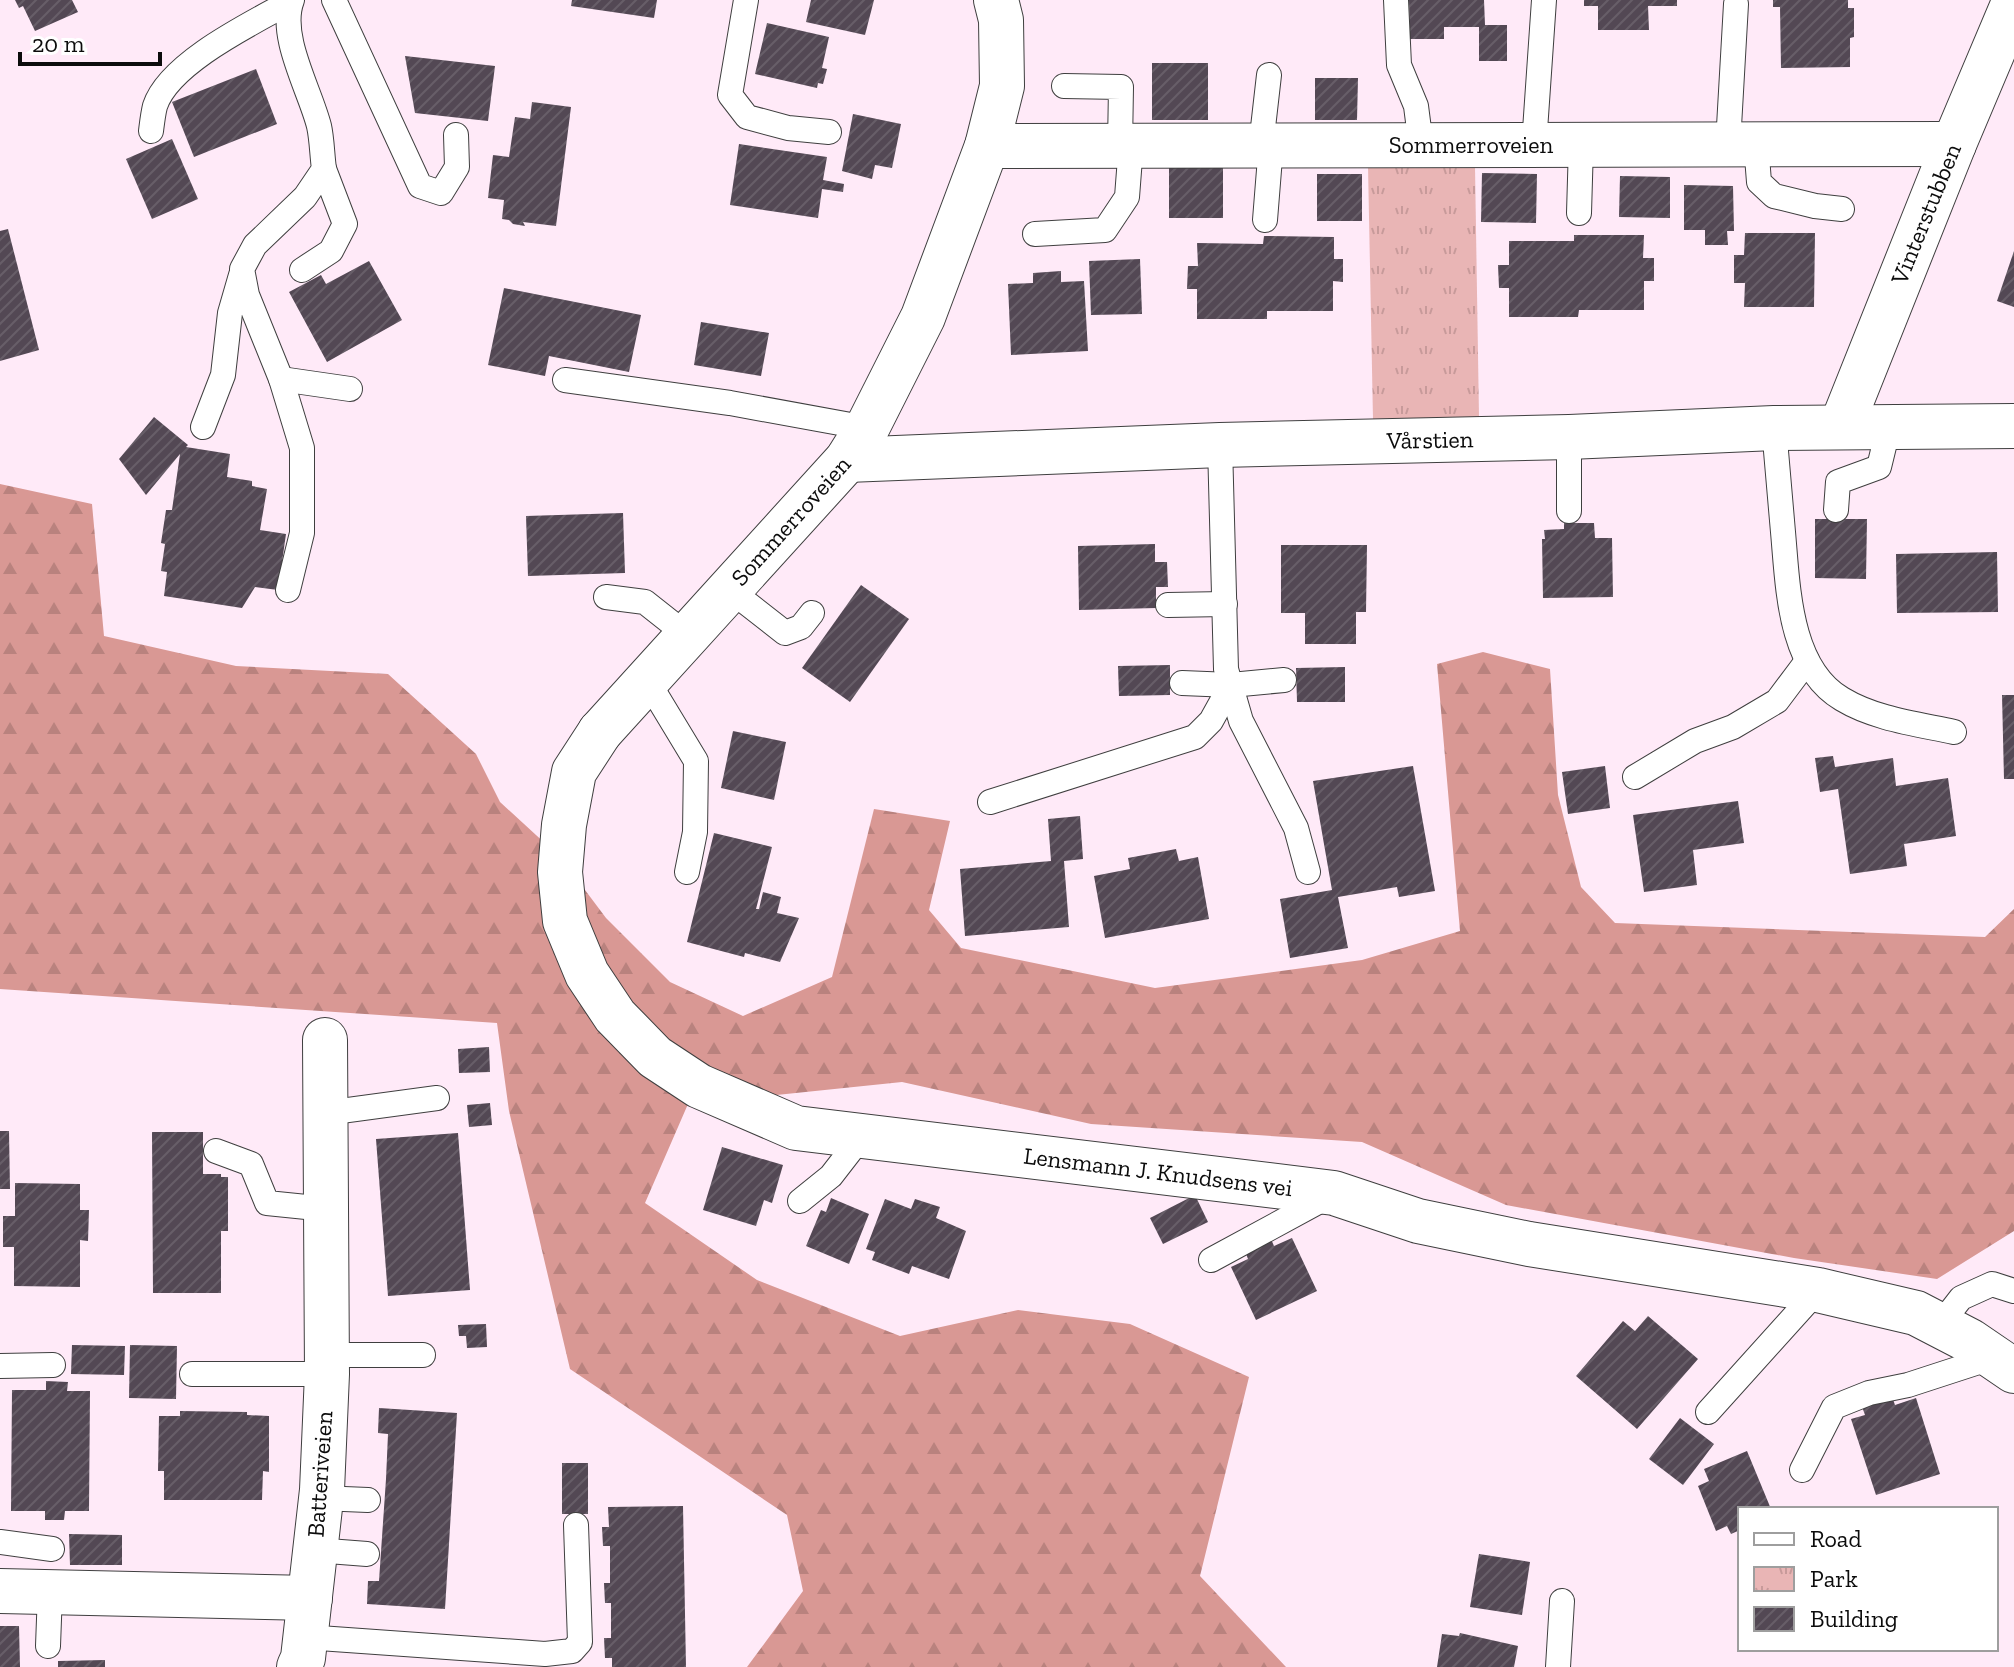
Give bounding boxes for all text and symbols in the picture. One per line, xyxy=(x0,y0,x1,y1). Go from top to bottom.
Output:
scale bar xyxy=(20,16,160,66)
text: 20 m xyxy=(32,29,85,58)
street label: Sommerroveien xyxy=(1389,130,1554,159)
street label: Vinterstubben xyxy=(1884,139,1967,289)
street label: Vårstien xyxy=(1385,424,1474,455)
street label: Sommerroveien xyxy=(725,450,857,592)
street label: Lensmann J. Knudsens vei xyxy=(1022,1141,1294,1202)
street label: Batteriveien xyxy=(301,1410,338,1538)
legend xyxy=(1738,1507,1998,1651)
text: Road xyxy=(1810,1524,1862,1553)
text: Park xyxy=(1810,1564,1858,1593)
text: Building xyxy=(1810,1604,1898,1633)

